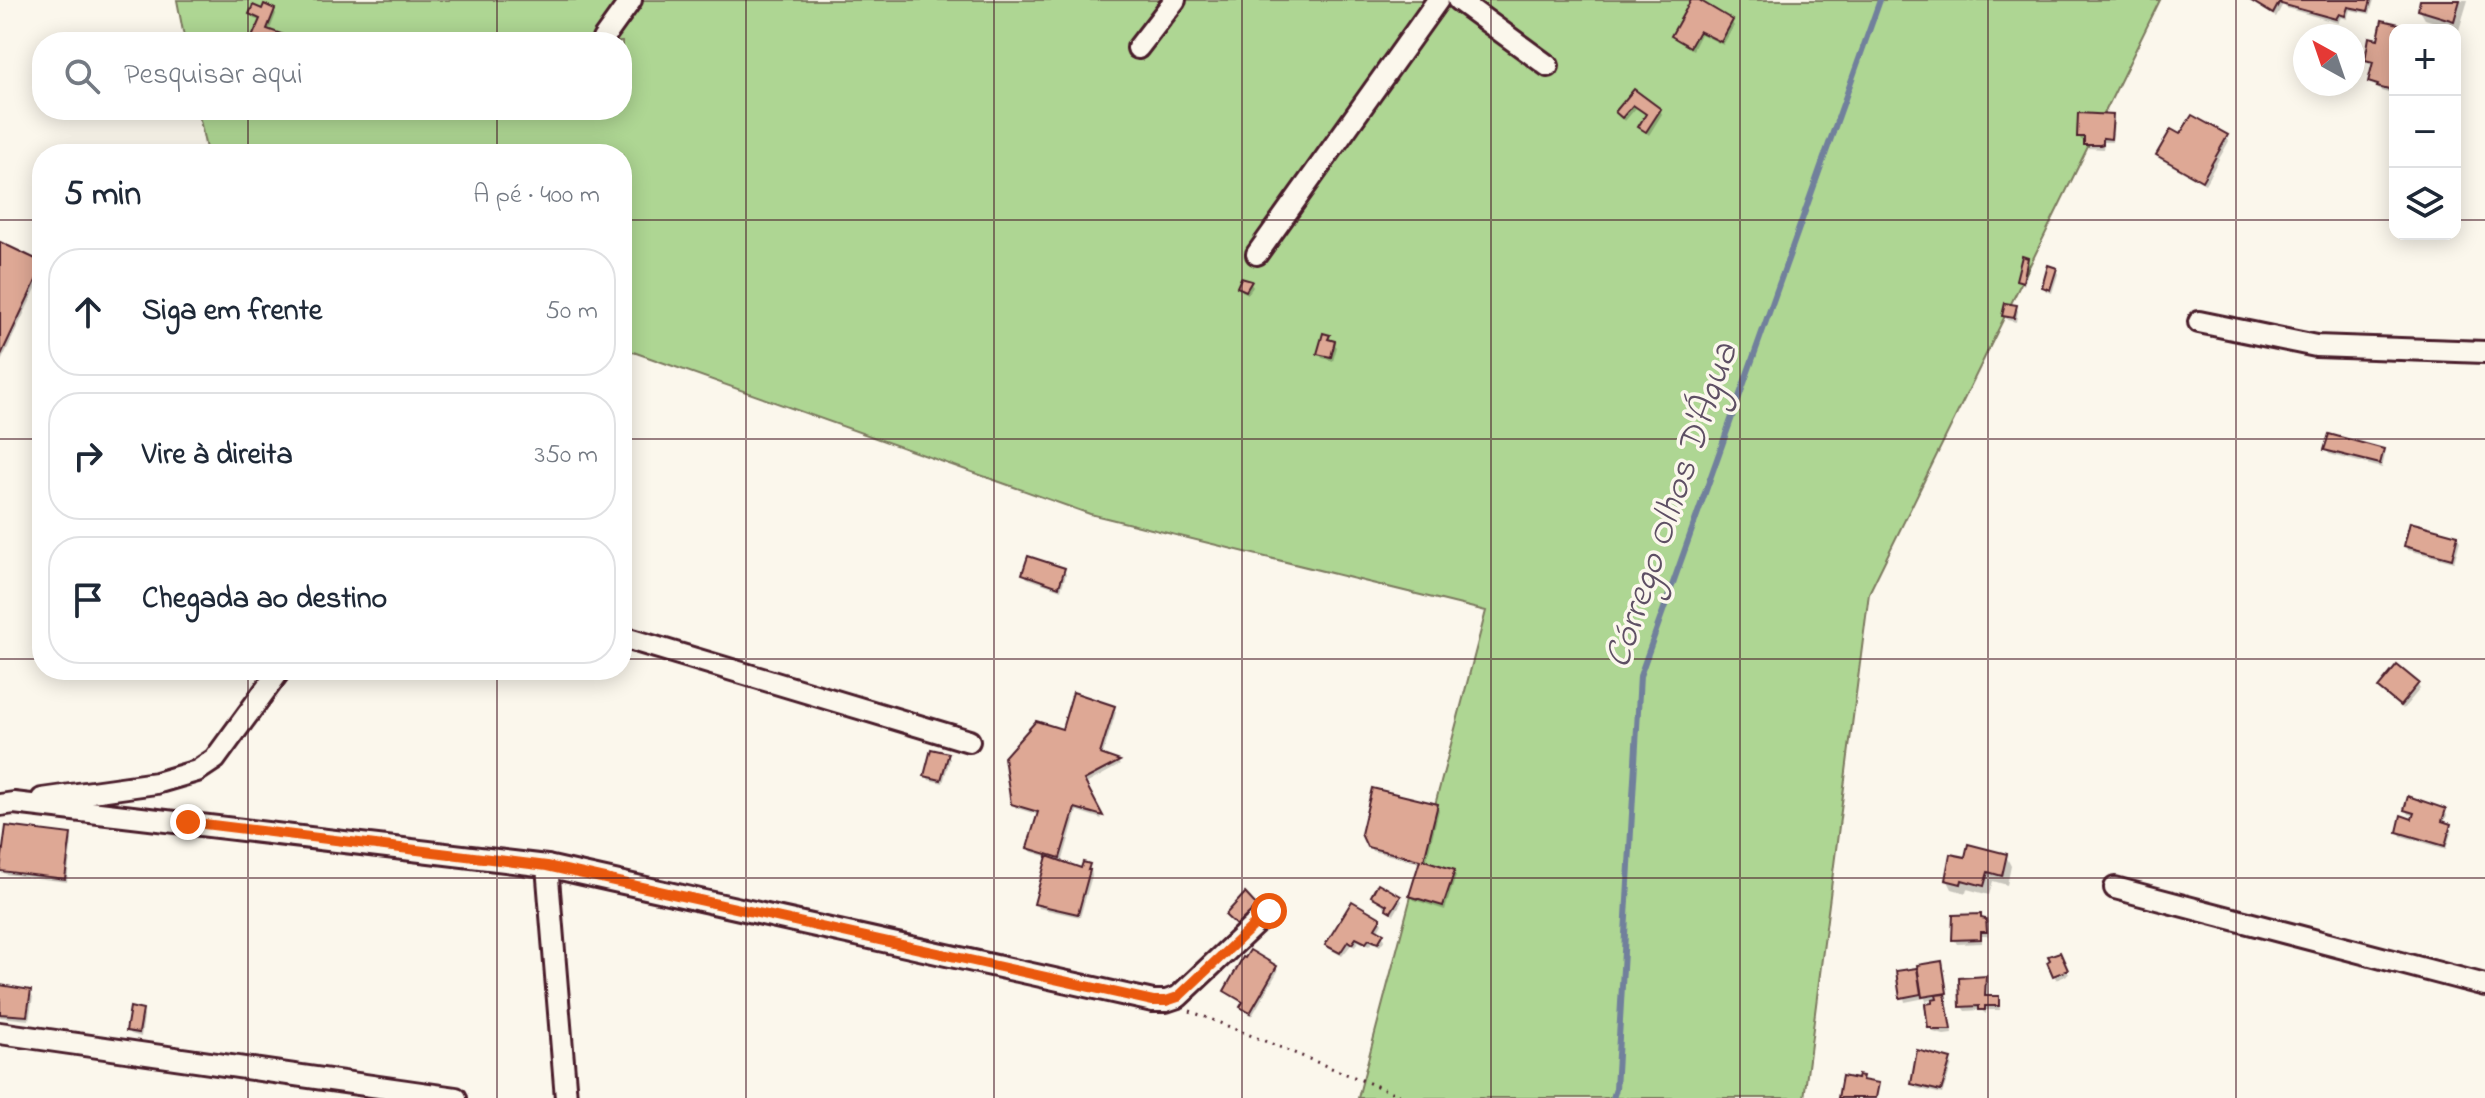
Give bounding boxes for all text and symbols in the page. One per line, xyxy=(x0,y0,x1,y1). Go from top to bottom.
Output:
north arrow xyxy=(2293,24,2365,96)
map controls xyxy=(2389,24,2461,240)
button: + xyxy=(2389,24,2461,96)
search box xyxy=(32,32,632,120)
icon: search xyxy=(60,54,104,98)
text: Pesquisar aqui xyxy=(124,54,303,98)
button: − xyxy=(2389,96,2461,168)
button: layers xyxy=(2389,168,2461,240)
text: 5 min xyxy=(64,171,141,221)
text: A pé · 400 m xyxy=(473,177,600,215)
icon: ahead xyxy=(66,290,110,334)
text: Siga em frente xyxy=(142,290,322,334)
text: 50 m xyxy=(545,293,598,331)
water label: Córrego Olhos D'Água xyxy=(1591,336,1755,676)
icon: right xyxy=(66,434,110,478)
text: Vire à direita xyxy=(142,434,293,478)
text: 350 m xyxy=(534,437,598,475)
icon: arrive xyxy=(66,578,110,622)
text: Chegada ao destino xyxy=(142,578,387,622)
route end xyxy=(170,804,206,840)
route start xyxy=(1251,893,1287,929)

